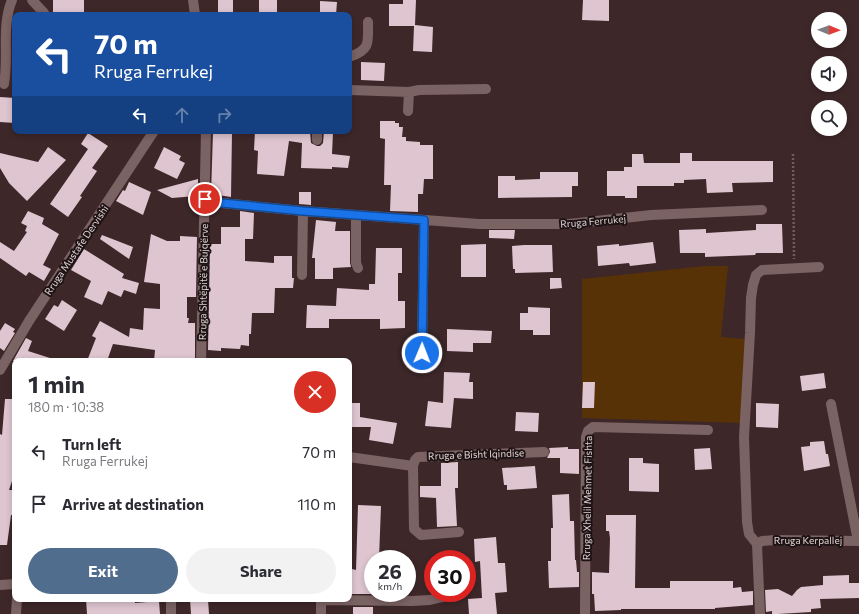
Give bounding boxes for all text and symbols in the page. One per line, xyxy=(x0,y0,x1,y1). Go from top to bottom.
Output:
north arrow xyxy=(811,12,847,48)
map controls xyxy=(811,12,847,136)
text: 70 m xyxy=(94,26,158,60)
icon: left xyxy=(28,28,80,80)
button: sound xyxy=(811,56,847,92)
text: Rruga Ferrukej xyxy=(94,60,213,82)
button: search xyxy=(811,100,847,136)
icon: left xyxy=(129,104,151,126)
icon: ahead xyxy=(171,104,193,126)
icon: right xyxy=(213,104,235,126)
pin xyxy=(188,182,222,216)
icon: arrive xyxy=(194,188,216,210)
street label: Rruga Mustafe Dervishi xyxy=(41,203,111,297)
street label: Rruga Ferrukej xyxy=(560,212,626,230)
street label: Rruga Shtëpitë e Bujqërve xyxy=(196,224,210,340)
position arrow xyxy=(401,332,443,374)
text: 1 min xyxy=(28,369,85,398)
button: close xyxy=(294,371,336,413)
text: 180 m · 10:38 xyxy=(28,399,104,415)
text: Turn left xyxy=(62,435,121,453)
street label: Rruga Xhelil Mehmet Fishta xyxy=(580,436,594,560)
icon: left xyxy=(28,441,50,463)
text: 70 m xyxy=(302,443,336,461)
street label: Rruga e Bisht Iqindise xyxy=(428,446,524,462)
text: Rruga Ferrukej xyxy=(62,453,148,469)
icon: arrive xyxy=(28,493,50,515)
text: Arrive at destination xyxy=(62,495,204,513)
text: 110 m xyxy=(297,495,336,513)
street label: Rruga Kerpallej xyxy=(774,534,842,546)
button: Exit xyxy=(28,548,178,594)
button: Share xyxy=(186,548,336,594)
speed limit sign: 30 xyxy=(424,550,476,602)
text: 26 xyxy=(378,559,402,583)
text: km/h xyxy=(378,580,402,592)

